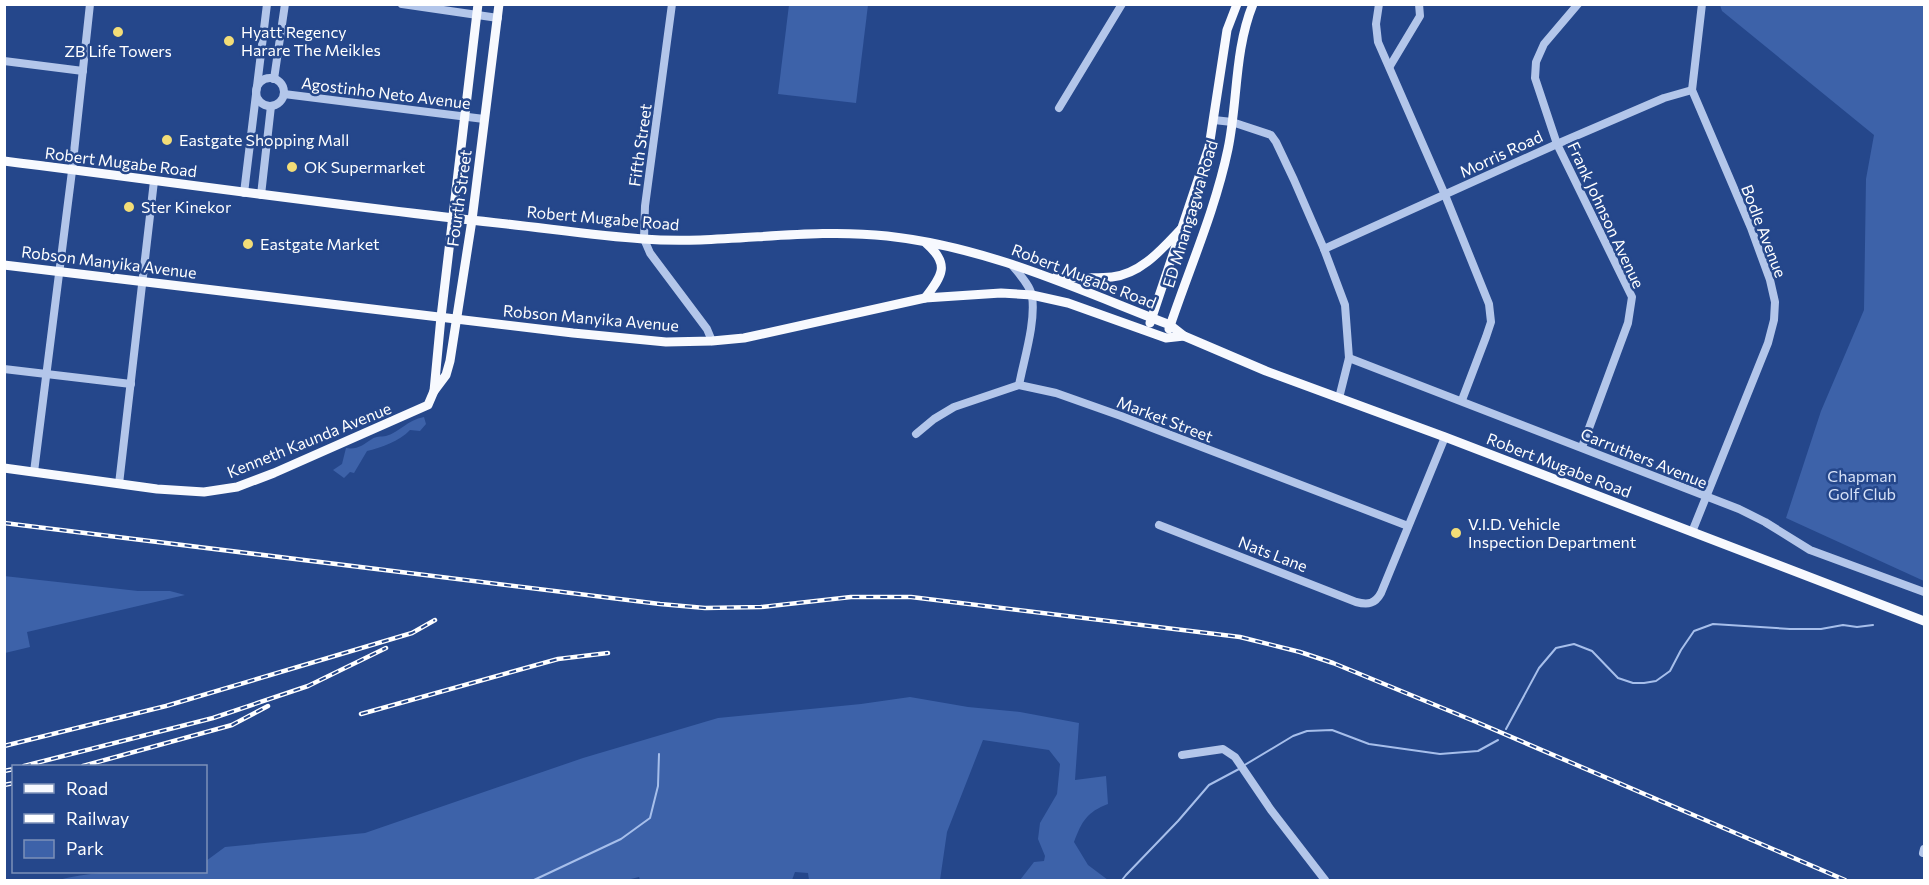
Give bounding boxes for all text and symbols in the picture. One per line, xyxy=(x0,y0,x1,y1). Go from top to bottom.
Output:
place label: Hyatt Regency Harare The Meikles xyxy=(241,22,381,59)
marker: ZB Life Towers xyxy=(111,25,125,39)
marker: Hyatt Regency Harare The Meikles xyxy=(222,34,236,48)
place label: ZB Life Towers xyxy=(64,41,172,60)
street label: Agostinho Neto Avenue xyxy=(300,73,472,112)
street label: Fifth Street xyxy=(624,102,655,188)
street label: Morris Road xyxy=(1456,126,1545,181)
place label: Eastgate Shopping Mall xyxy=(179,130,349,149)
marker: Eastgate Shopping Mall xyxy=(160,133,174,147)
street label: ED Mnangagwa Road xyxy=(1158,138,1221,290)
street label: Frank Johnson Avenue xyxy=(1564,139,1649,291)
street label: Robert Mugabe Road xyxy=(44,143,198,180)
street label: Fourth Street xyxy=(442,148,475,248)
place label: OK Supermarket xyxy=(304,157,426,176)
marker: OK Supermarket xyxy=(285,160,299,174)
street label: Bodle Avenue xyxy=(1738,182,1791,280)
place label: Ster Kinekor xyxy=(141,197,232,216)
marker: Ster Kinekor xyxy=(122,200,136,214)
street label: Robert Mugabe Road xyxy=(526,201,680,234)
place label: Eastgate Market xyxy=(260,234,380,253)
marker: Eastgate Market xyxy=(241,237,255,251)
street label: Robert Mugabe Road xyxy=(1009,239,1159,312)
street label: Robson Manyika Avenue xyxy=(20,241,198,282)
street label: Robson Manyika Avenue xyxy=(502,300,680,335)
street label: Market Street xyxy=(1114,391,1216,446)
street label: Kenneth Kaunda Avenue xyxy=(224,398,394,481)
street label: Carruthers Avenue xyxy=(1578,423,1710,492)
street label: Robert Mugabe Road xyxy=(1484,428,1634,501)
park label: Chapman Golf Club xyxy=(1827,466,1897,503)
place label: V.I.D. Vehicle Inspection Department xyxy=(1468,514,1637,551)
marker: V.I.D. Vehicle Inspection Department xyxy=(1449,526,1463,540)
street label: Nats Lane xyxy=(1236,532,1310,575)
legend xyxy=(12,765,207,873)
text: Road xyxy=(66,777,108,799)
text: Railway xyxy=(66,807,129,829)
text: Park xyxy=(66,837,104,859)

